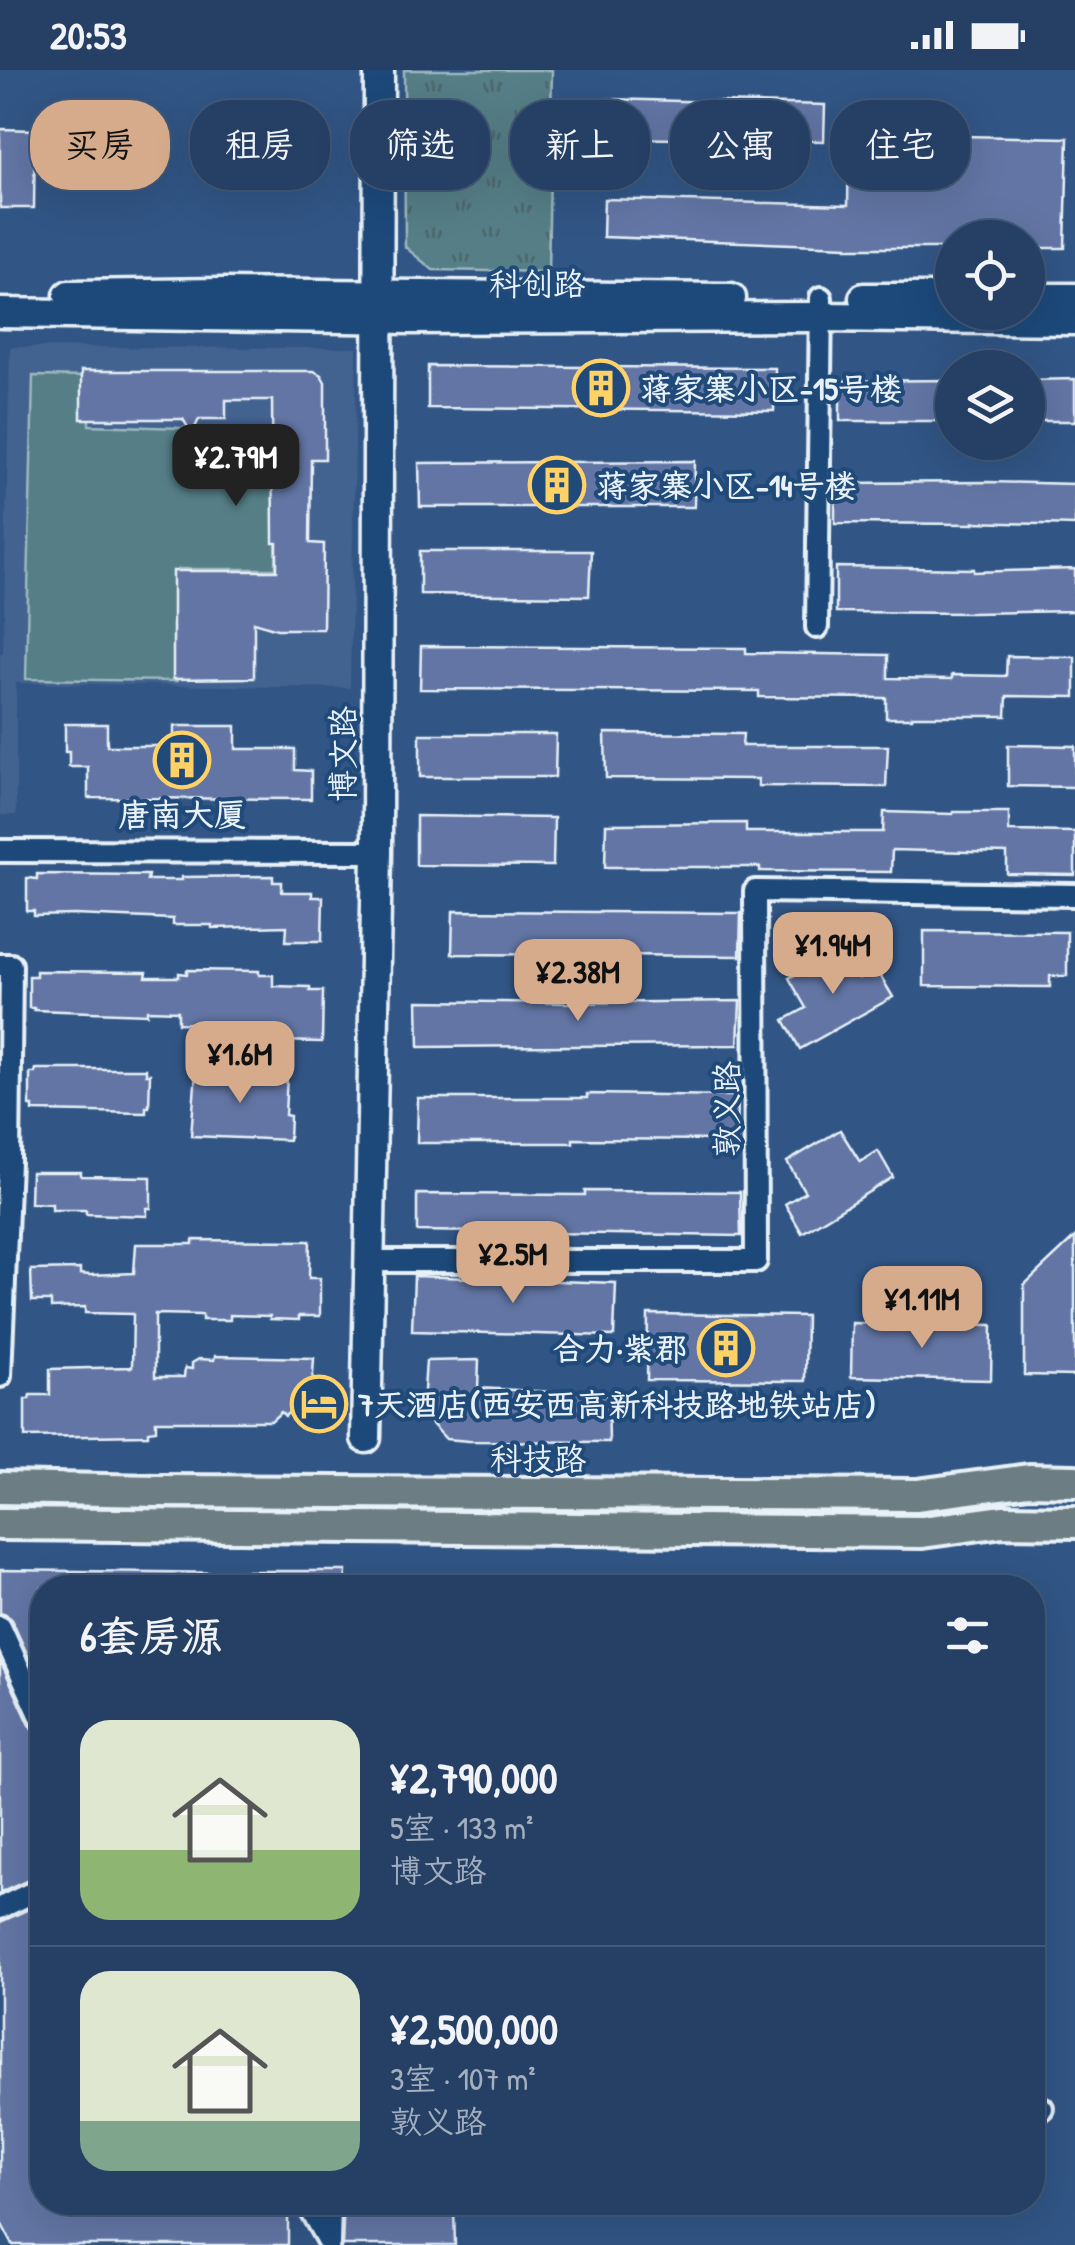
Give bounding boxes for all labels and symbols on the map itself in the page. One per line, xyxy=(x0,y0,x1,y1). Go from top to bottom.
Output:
street label: 科创路 xyxy=(489,262,585,305)
building icon: 蒋家寨小区-15号楼 xyxy=(571,358,631,418)
place label: 蒋家寨小区-15号楼 xyxy=(640,367,902,410)
pin: ¥2.79M xyxy=(155,424,317,509)
building icon: 蒋家寨小区-14号楼 xyxy=(527,455,587,515)
place label: 蒋家寨小区-14号楼 xyxy=(596,464,857,507)
street label: 博文路 xyxy=(321,706,364,802)
building icon: 唐南大厦 xyxy=(152,730,212,790)
place label: 唐南大厦 xyxy=(118,793,246,836)
pin: ¥1.94M xyxy=(752,912,914,997)
pin: ¥2.38M xyxy=(497,939,659,1024)
pin: ¥1.6M xyxy=(170,1021,310,1106)
street label: 敦义路 xyxy=(705,1061,748,1157)
pin: ¥2.5M xyxy=(443,1221,583,1306)
pin: ¥1.11M xyxy=(841,1266,1003,1351)
building icon: 合力·紫郡 xyxy=(696,1318,756,1378)
place label: 合力·紫郡 xyxy=(553,1327,687,1370)
hotel icon: 7天酒店(西安西高新科技路地铁站店) xyxy=(289,1374,349,1434)
place label: 7天酒店(西安西高新科技路地铁站店) xyxy=(358,1383,876,1426)
street label: 科技路 xyxy=(490,1437,586,1480)

